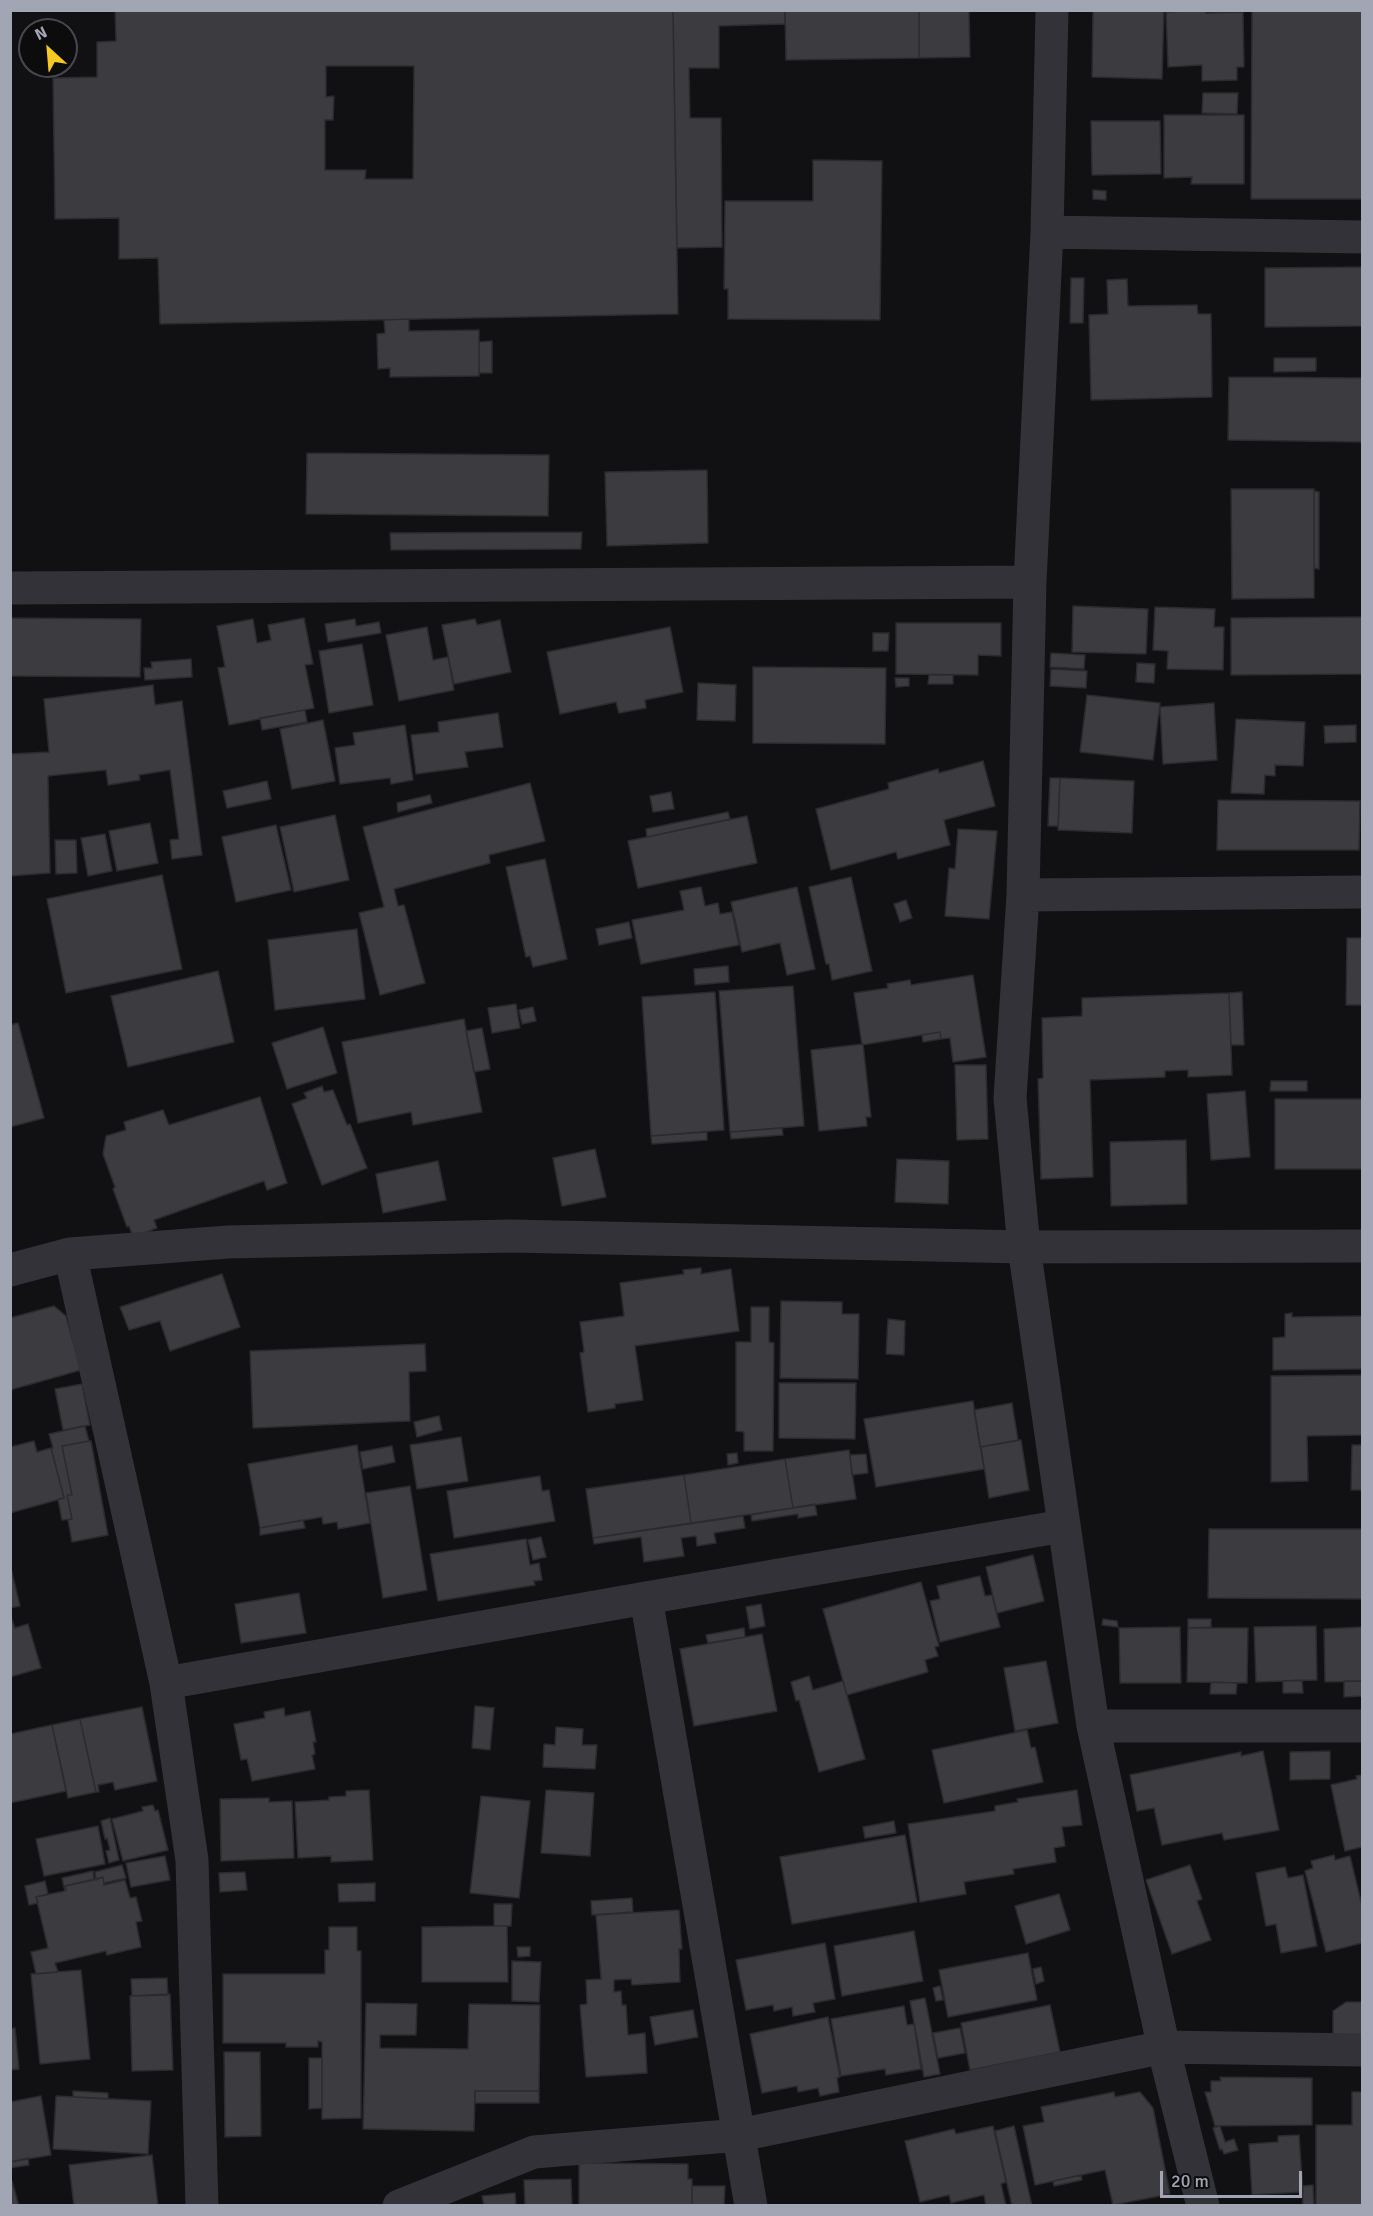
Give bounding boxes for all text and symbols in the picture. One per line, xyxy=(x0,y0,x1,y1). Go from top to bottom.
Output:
north arrow xyxy=(18,18,78,78)
text: N xyxy=(32,22,50,45)
scale bar xyxy=(1163,2159,1306,2197)
text: 20 m xyxy=(1171,2170,1209,2192)

